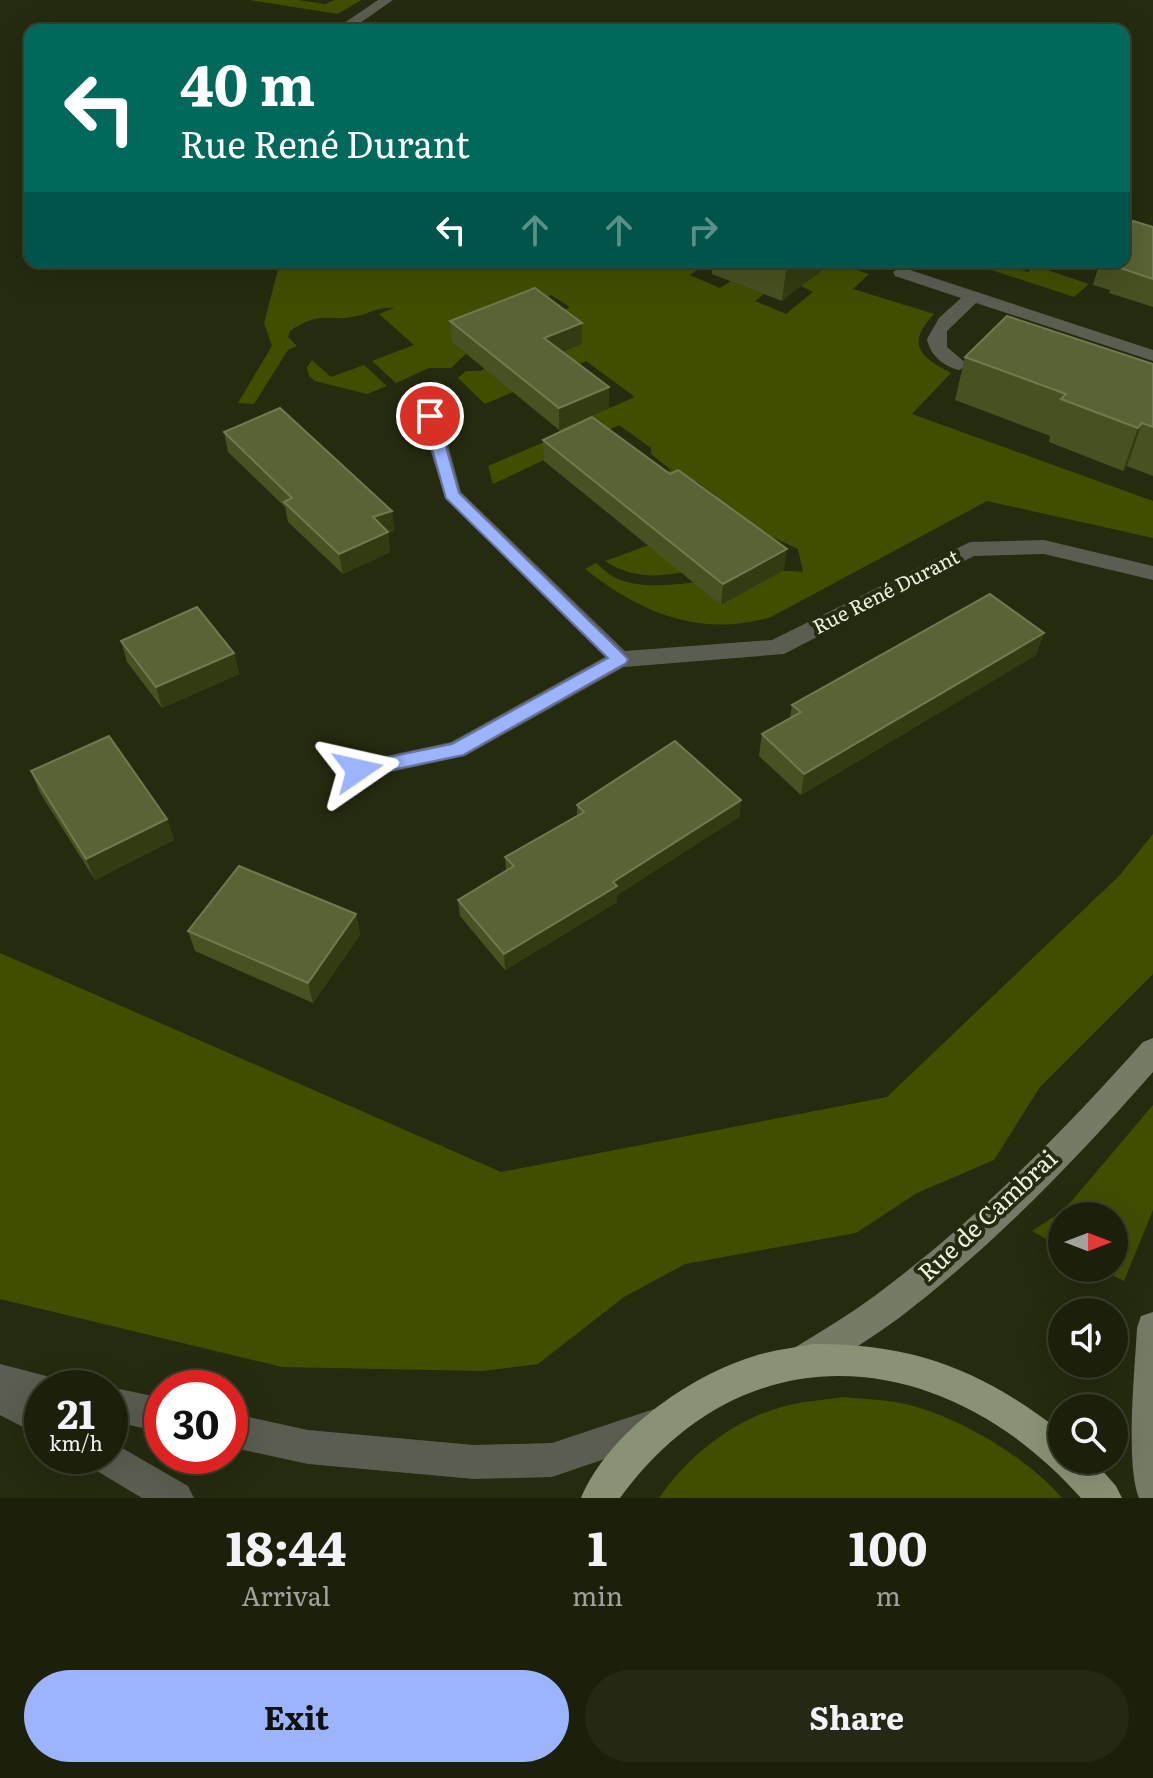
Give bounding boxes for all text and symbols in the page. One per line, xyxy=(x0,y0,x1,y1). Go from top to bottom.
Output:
text: 40 m xyxy=(180,40,315,123)
icon: left xyxy=(48,56,152,160)
text: Rue René Durant xyxy=(180,116,470,169)
icon: left xyxy=(429,208,473,252)
icon: ahead xyxy=(513,208,557,252)
icon: ahead xyxy=(597,208,641,252)
icon: right xyxy=(681,208,725,252)
pin xyxy=(396,382,464,450)
icon: arrive xyxy=(408,394,452,438)
street label: Rue René Durant xyxy=(807,540,964,640)
position arrow xyxy=(316,728,400,812)
street label: Rue de Cambrai xyxy=(909,1140,1064,1288)
north arrow xyxy=(1048,1202,1128,1282)
map controls xyxy=(1048,1202,1128,1474)
button: sound xyxy=(1048,1298,1128,1378)
speed limit sign: 30 xyxy=(144,1370,248,1474)
text: 21 xyxy=(57,1382,95,1441)
button: search xyxy=(1048,1394,1128,1474)
text: km/h xyxy=(49,1427,103,1457)
text: 18:44 xyxy=(225,1510,346,1581)
text: 1 xyxy=(588,1510,607,1581)
text: 100 xyxy=(848,1510,928,1581)
text: Arrival xyxy=(242,1575,330,1614)
text: min xyxy=(572,1575,623,1614)
text: m xyxy=(875,1575,901,1614)
button: Exit xyxy=(24,1670,569,1762)
button: Share xyxy=(585,1670,1129,1762)

